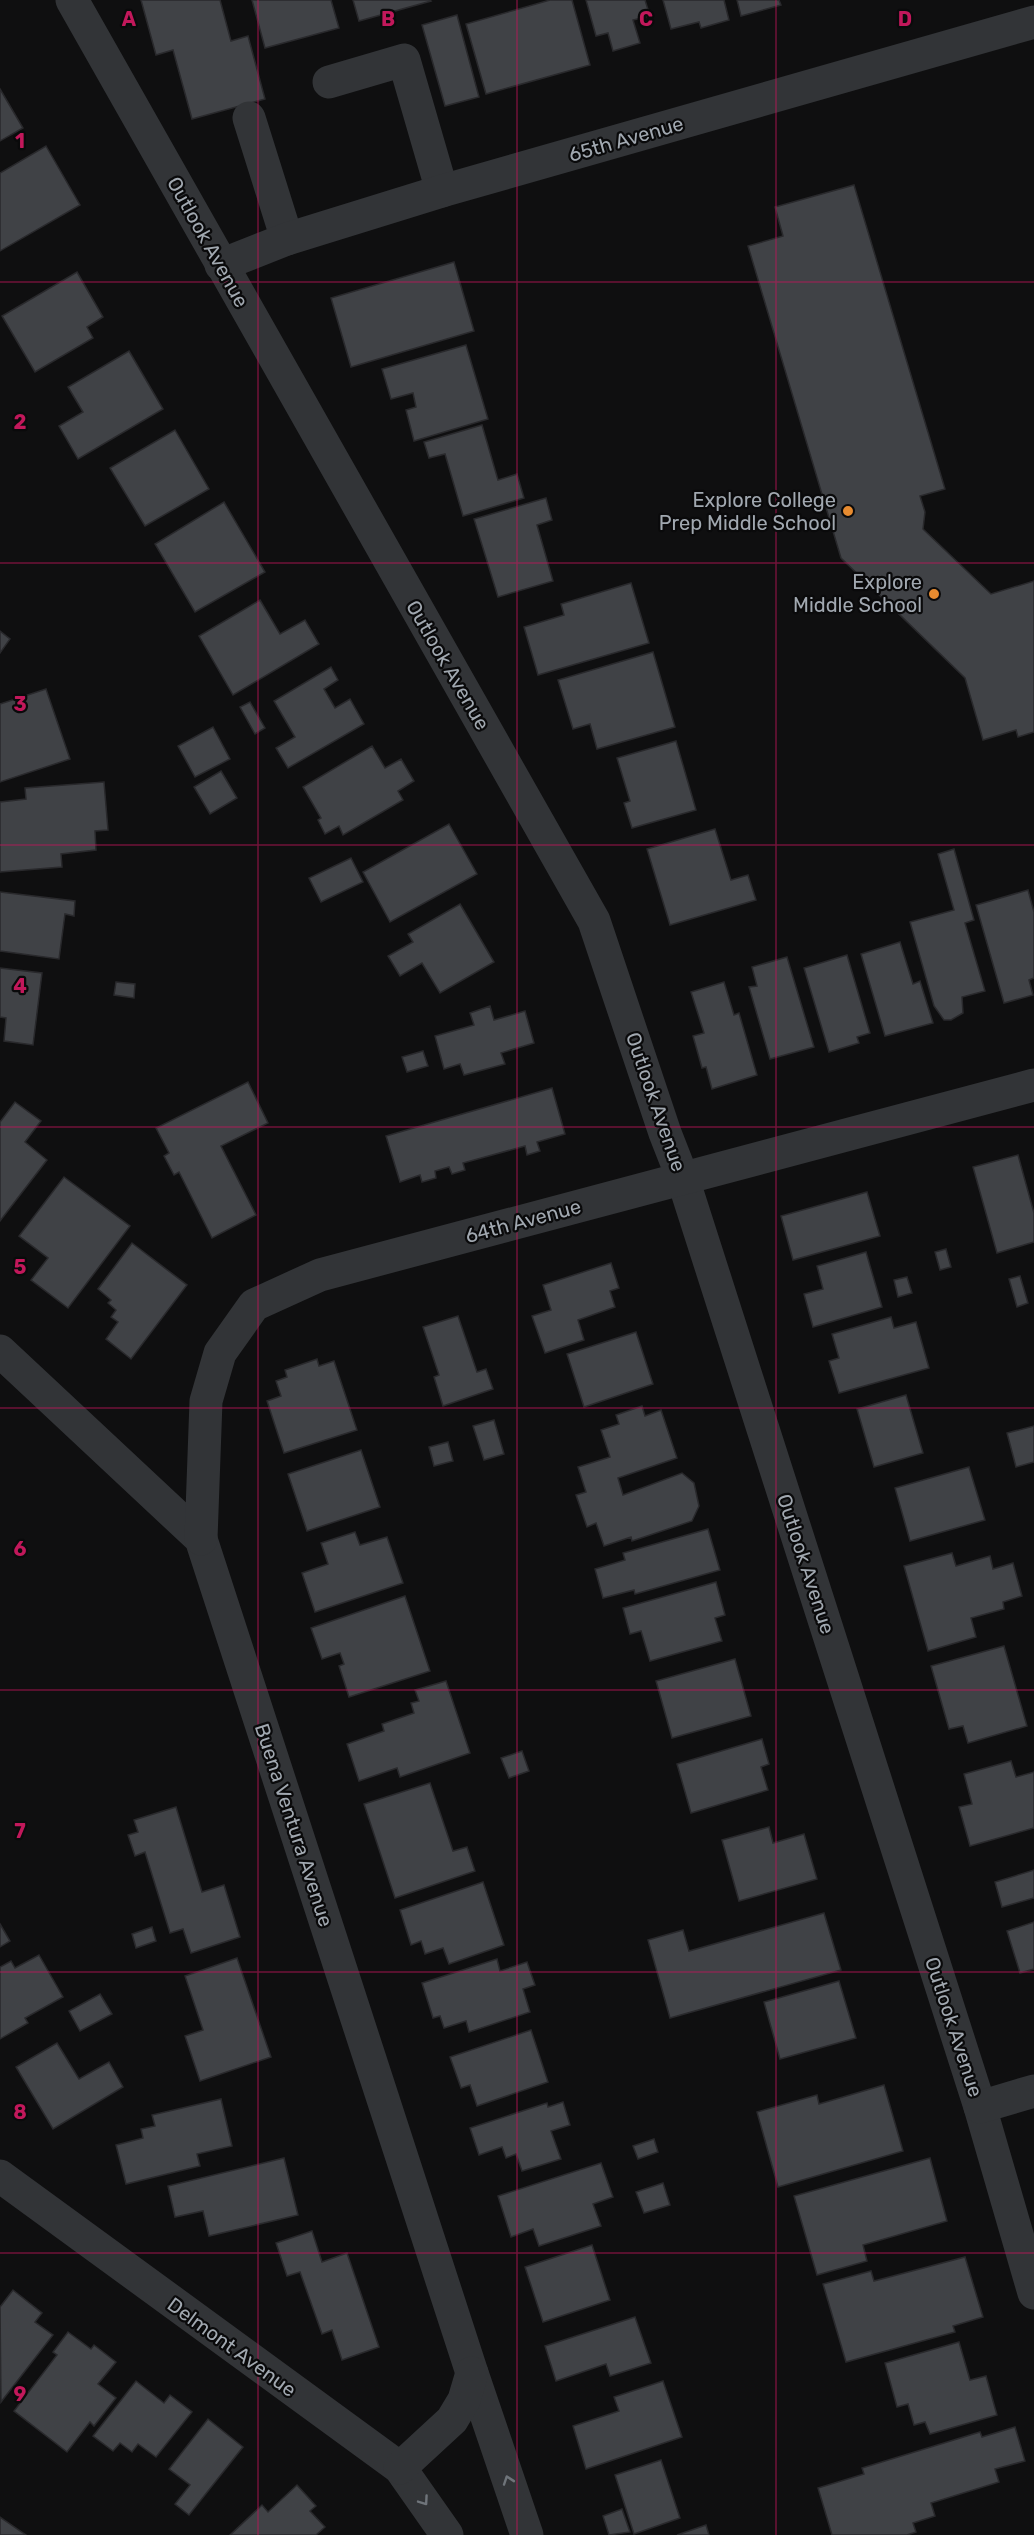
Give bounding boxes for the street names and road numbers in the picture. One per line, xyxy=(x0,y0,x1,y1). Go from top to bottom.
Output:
street label: 65th Avenue xyxy=(566,111,686,167)
street label: Outlook Avenue xyxy=(162,172,254,312)
street label: Outlook Avenue xyxy=(401,596,495,734)
street label: Outlook Avenue xyxy=(621,1029,691,1175)
street label: 64th Avenue xyxy=(462,1194,584,1248)
street label: Outlook Avenue xyxy=(772,1491,840,1637)
street label: Buena Ventura Avenue xyxy=(250,1720,338,1930)
street label: Outlook Avenue xyxy=(920,1954,988,2100)
street label: Delmont Avenue xyxy=(163,2292,301,2402)

